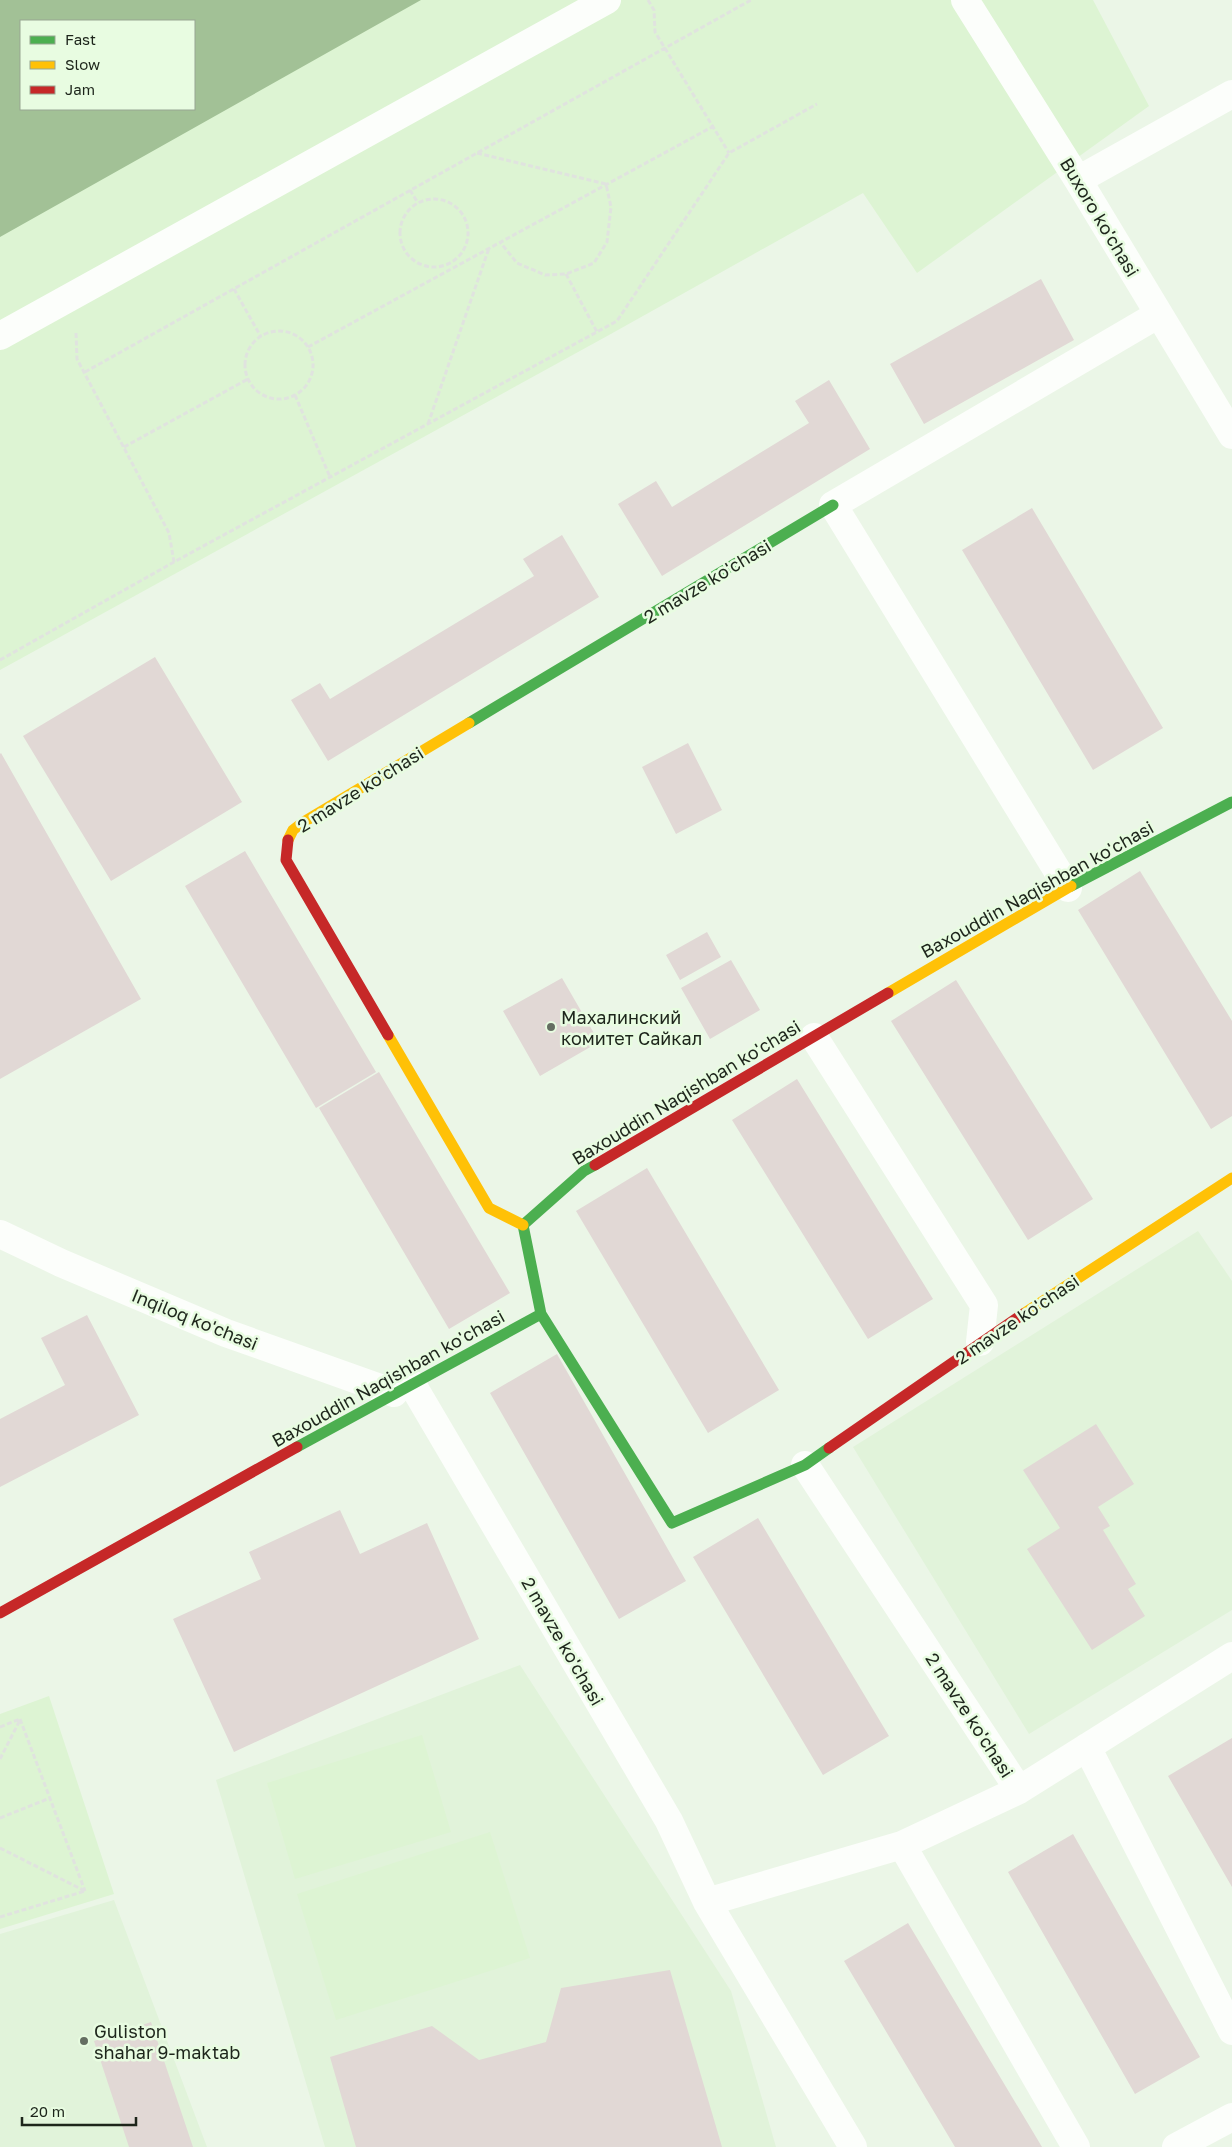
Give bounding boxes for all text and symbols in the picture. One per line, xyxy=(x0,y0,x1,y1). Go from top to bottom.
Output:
legend xyxy=(20,20,195,110)
text: Fast xyxy=(65,30,96,48)
text: Slow xyxy=(65,55,100,73)
text: Jam xyxy=(65,80,95,98)
street label: Buxoro ko'chasi xyxy=(1056,153,1144,281)
street label: 2 mavze ko'chasi xyxy=(639,534,775,628)
street label: 2 mavze ko'chasi xyxy=(293,741,427,837)
street label: Baxouddin Naqishban ko'chasi xyxy=(917,816,1157,962)
place label: Махалинский комитет Сайкал xyxy=(561,1006,702,1049)
street label: Baxouddin Naqishban ko'chasi xyxy=(568,1015,804,1169)
marker: Махалинский комитет Сайкал xyxy=(545,1021,557,1033)
street label: 2 mavze ko'chasi xyxy=(951,1269,1083,1369)
street label: Inqiloq ko'chasi xyxy=(129,1284,261,1354)
street label: Baxouddin Naqishban ko'chasi xyxy=(268,1305,508,1451)
street label: 2 mavze ko'chasi xyxy=(517,1573,609,1709)
street label: 2 mavze ko'chasi xyxy=(921,1648,1019,1782)
place label: Guliston shahar 9-maktab xyxy=(94,2020,240,2063)
marker: Guliston shahar 9-maktab xyxy=(78,2035,90,2047)
scale bar xyxy=(22,2094,136,2126)
text: 20 m xyxy=(30,2102,65,2120)

